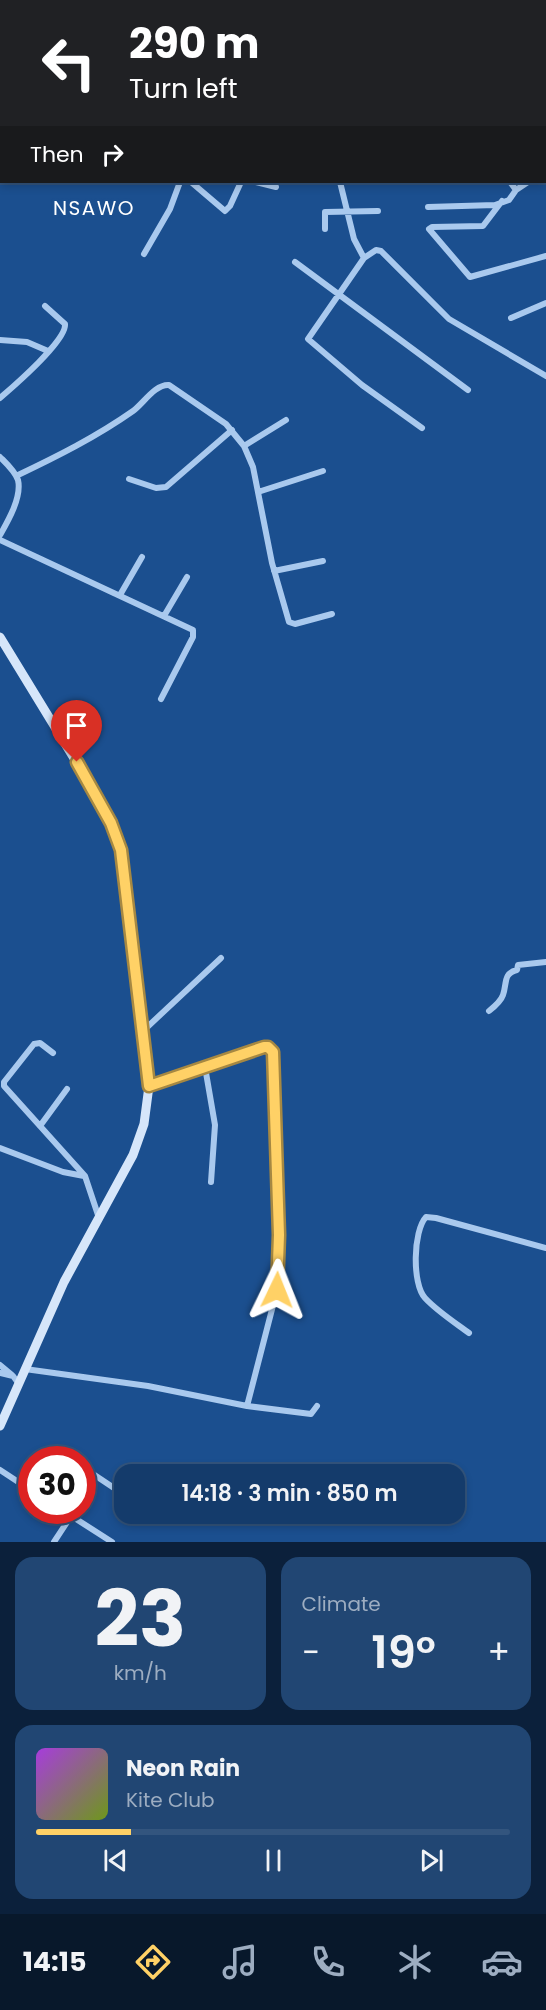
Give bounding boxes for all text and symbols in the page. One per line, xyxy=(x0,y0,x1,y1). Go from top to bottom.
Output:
text: 290 m xyxy=(129,14,260,73)
icon: left xyxy=(30,24,108,102)
text: Turn left xyxy=(129,70,238,107)
icon: right xyxy=(96,138,129,171)
text: Then xyxy=(30,139,84,170)
district label: NSAWO xyxy=(53,194,135,222)
pin xyxy=(51,700,102,762)
icon: arrive xyxy=(60,709,93,742)
position arrow xyxy=(245,1258,309,1322)
speed limit sign: 30 xyxy=(18,1446,96,1524)
text: 14:18 · 3 min · 850 m xyxy=(181,1478,398,1509)
text: 23 xyxy=(94,1564,186,1673)
text: Climate xyxy=(302,1590,381,1618)
text: 19° xyxy=(371,1621,436,1684)
text: − xyxy=(302,1629,320,1676)
text: + xyxy=(487,1629,510,1676)
text: km/h xyxy=(114,1659,167,1687)
text: Neon Rain xyxy=(126,1753,240,1784)
text: Kite Club xyxy=(126,1786,215,1814)
icon: previous xyxy=(99,1844,132,1877)
icon: pause xyxy=(257,1844,290,1877)
icon: next xyxy=(415,1844,448,1877)
icon: directions xyxy=(132,1941,174,1983)
icon: music xyxy=(219,1941,261,1983)
icon: phone xyxy=(307,1941,349,1983)
icon: climate xyxy=(394,1941,436,1983)
icon: car xyxy=(481,1941,523,1983)
text: 14:15 xyxy=(23,1943,86,1980)

